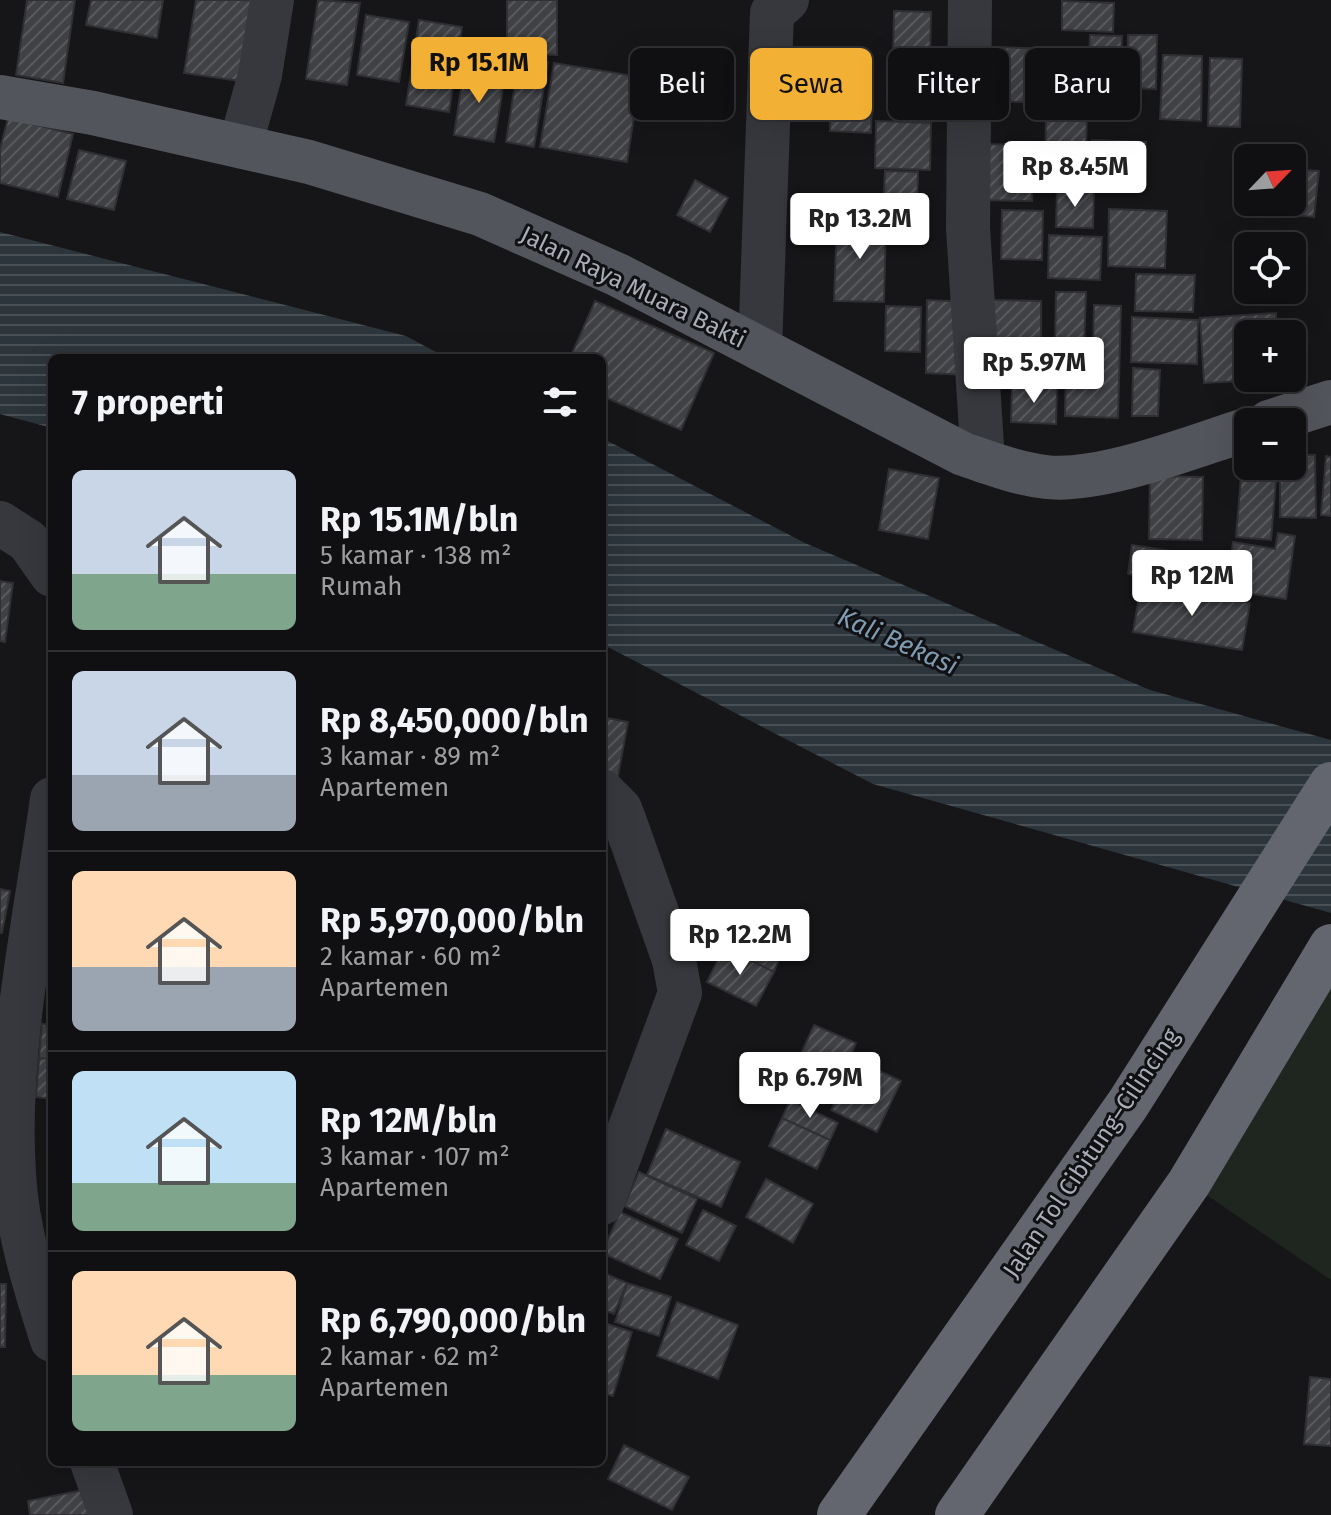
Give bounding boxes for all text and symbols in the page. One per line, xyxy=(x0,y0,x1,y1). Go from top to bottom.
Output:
pin: Rp 15.1M xyxy=(396,37,562,105)
text: Rp 15.1M xyxy=(429,47,529,78)
chip: Beli xyxy=(630,48,734,120)
chip: Sewa xyxy=(750,48,872,120)
chip: Filter xyxy=(888,48,1009,120)
chip: Baru xyxy=(1025,48,1140,120)
pin: Rp 8.45M xyxy=(992,141,1158,209)
north arrow xyxy=(1234,144,1306,216)
map controls xyxy=(1234,144,1306,480)
text: Rp 8.45M xyxy=(1021,151,1129,182)
pin: Rp 13.2M xyxy=(777,193,943,261)
text: Rp 13.2M xyxy=(808,203,912,234)
street label: Jalan Raya Muara Bakti xyxy=(516,220,750,354)
button: locate xyxy=(1234,232,1306,304)
button: + xyxy=(1234,320,1306,392)
pin: Rp 5.97M xyxy=(951,337,1117,405)
text: Rp 5.97M xyxy=(982,347,1086,378)
icon: filters xyxy=(538,380,582,424)
text: 7 properti xyxy=(72,382,224,423)
button: − xyxy=(1234,408,1306,480)
text: Rp 15.1M/bln xyxy=(320,499,518,540)
icon: home xyxy=(136,502,232,598)
text: 5 kamar · 138 m² xyxy=(320,540,511,571)
pin: Rp 12M xyxy=(1127,550,1257,618)
text: Rp 12M xyxy=(1150,560,1234,591)
text: Rumah xyxy=(320,571,403,602)
water label: Kali Bekasi xyxy=(833,601,963,682)
text: Rp 8,450,000/bln xyxy=(320,700,589,741)
icon: home xyxy=(136,703,232,799)
text: 3 kamar · 89 m² xyxy=(320,741,500,772)
text: Apartemen xyxy=(320,772,449,803)
text: Rp 5,970,000/bln xyxy=(320,900,584,941)
icon: home xyxy=(136,903,232,999)
pin: Rp 12.2M xyxy=(657,909,823,977)
text: Rp 12.2M xyxy=(688,919,792,950)
text: 2 kamar · 60 m² xyxy=(320,941,501,972)
text: Apartemen xyxy=(320,972,449,1003)
street label: Jalan Tol Cibitung–Cilincing xyxy=(997,1023,1185,1283)
pin: Rp 6.79M xyxy=(727,1052,893,1120)
text: Rp 6.79M xyxy=(757,1062,863,1093)
text: Rp 12M/bln xyxy=(320,1100,497,1141)
icon: home xyxy=(136,1103,232,1199)
text: 3 kamar · 107 m² xyxy=(320,1141,510,1172)
text: Apartemen xyxy=(320,1172,449,1203)
text: Rp 6,790,000/bln xyxy=(320,1300,586,1341)
icon: home xyxy=(136,1303,232,1399)
text: 2 kamar · 62 m² xyxy=(320,1341,499,1372)
text: Apartemen xyxy=(320,1372,449,1403)

